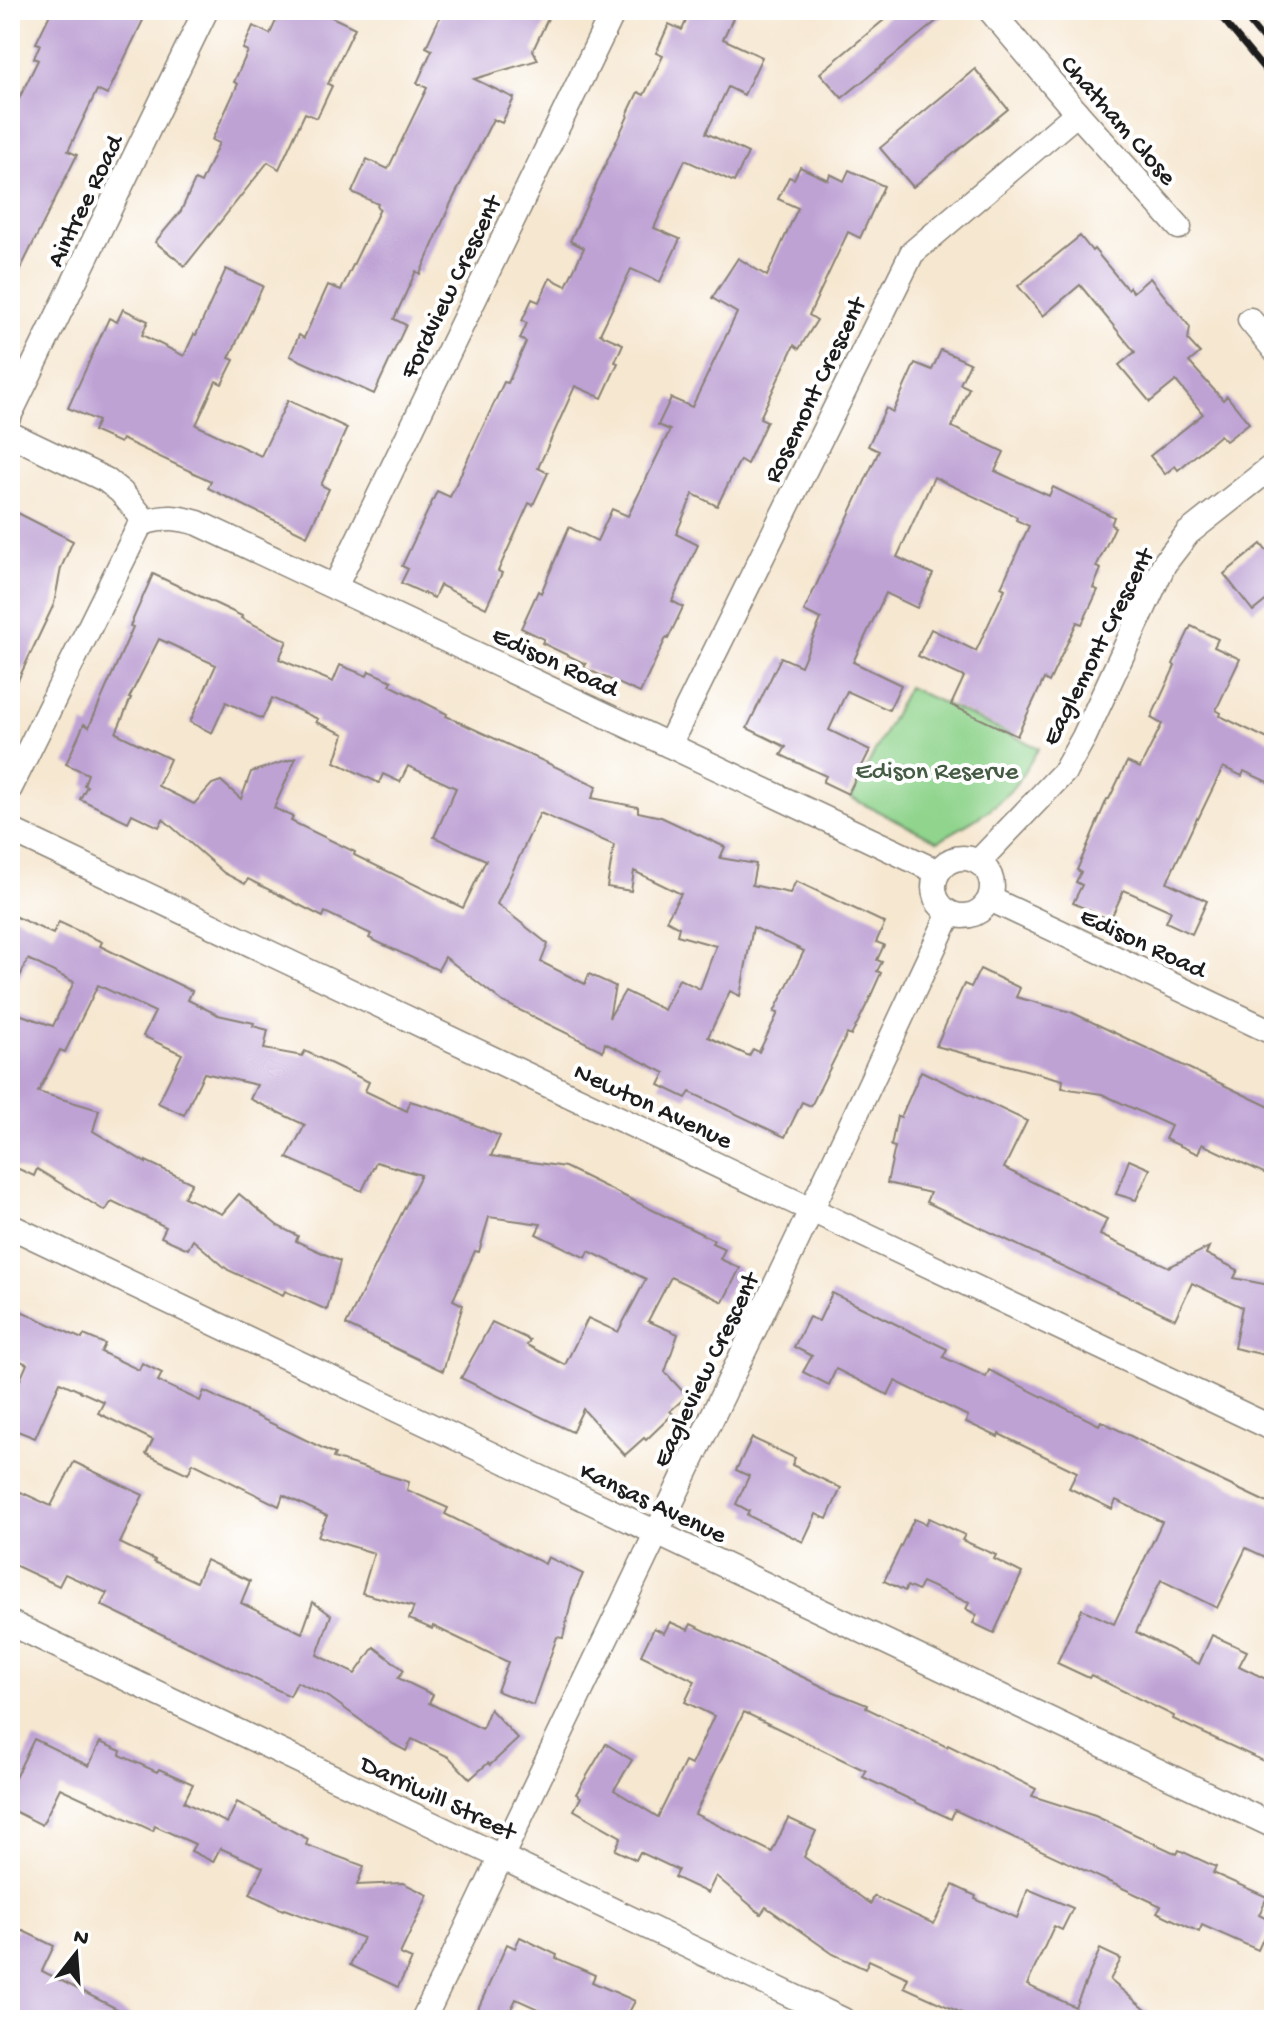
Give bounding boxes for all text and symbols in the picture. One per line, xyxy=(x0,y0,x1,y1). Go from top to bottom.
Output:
street label: Chatham Close xyxy=(1052,50,1182,194)
street label: Aintree Road xyxy=(42,129,133,273)
street label: Fordview Crescent xyxy=(395,189,512,385)
street label: Rosemont Crescent xyxy=(759,291,876,489)
street label: Eaglemont Crescent xyxy=(1037,542,1164,752)
street label: Edison Road xyxy=(486,621,624,707)
park label: Edison Reserve xyxy=(856,758,1019,789)
street label: Edison Road xyxy=(1074,902,1212,988)
street label: Newton Avenue xyxy=(568,1058,737,1159)
street label: Eagleview Crescent xyxy=(647,1266,770,1473)
street label: Kansas Avenue xyxy=(573,1457,731,1553)
street label: Darriwill Street xyxy=(353,1750,522,1851)
north arrow xyxy=(36,1914,116,1994)
text: N xyxy=(70,1924,91,1953)

